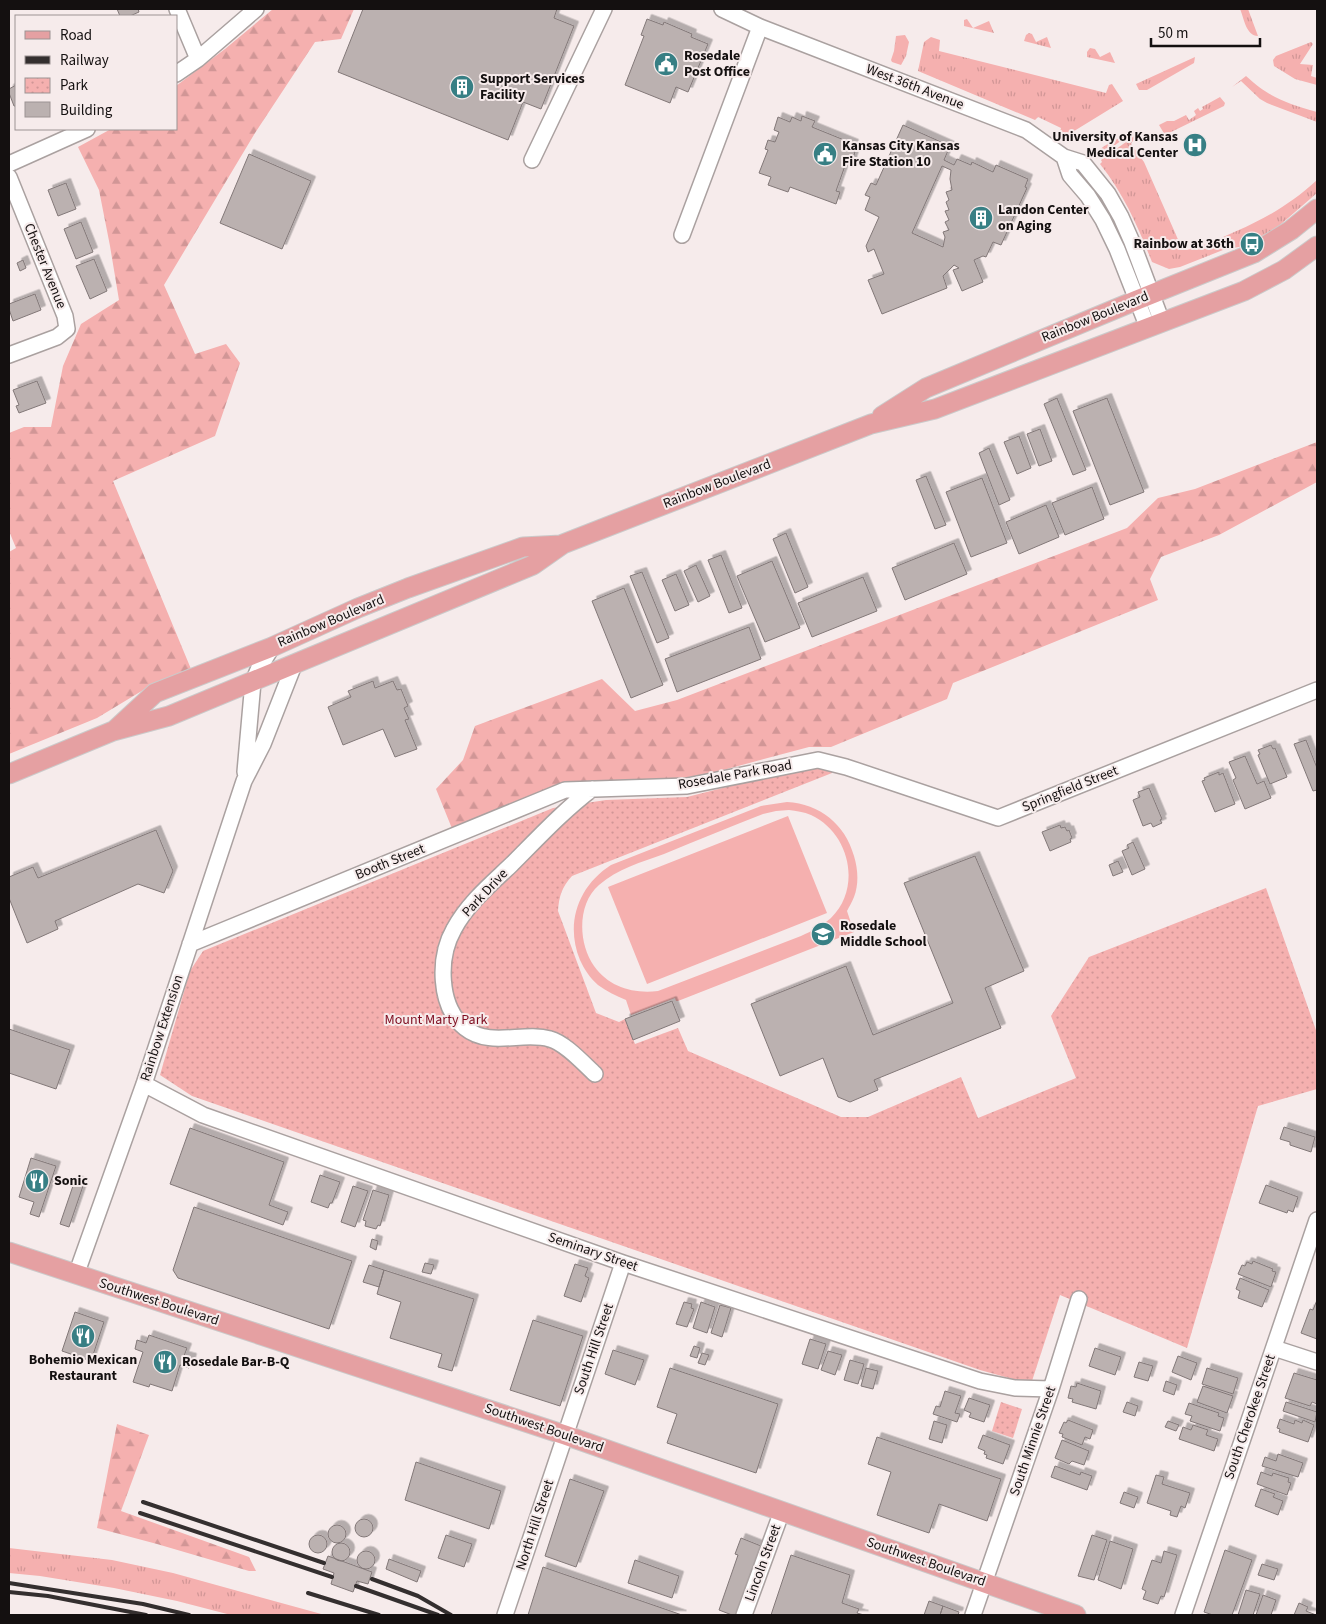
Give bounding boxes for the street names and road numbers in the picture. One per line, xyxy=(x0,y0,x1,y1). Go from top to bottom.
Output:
street label: West 36th Avenue xyxy=(863,59,967,115)
street label: Chester Avenue xyxy=(19,220,71,312)
street label: Rainbow Boulevard xyxy=(1038,286,1152,348)
street label: Rainbow Boulevard xyxy=(660,454,774,514)
street label: Rainbow Boulevard xyxy=(275,590,387,652)
street label: Rosedale Park Road xyxy=(676,755,794,795)
street label: Springfield Street xyxy=(1019,761,1121,817)
street label: Booth Street xyxy=(352,839,428,885)
street label: Park Drive xyxy=(457,864,513,922)
street label: Rainbow Extension xyxy=(135,972,189,1084)
street label: Seminary Street xyxy=(545,1227,641,1277)
street label: Southwest Boulevard xyxy=(96,1273,222,1331)
street label: South Hill Street xyxy=(569,1300,619,1397)
street label: South Cherokee Street xyxy=(1219,1352,1281,1482)
street label: South Minnie Street xyxy=(1005,1383,1061,1499)
street label: Southwest Boulevard xyxy=(482,1398,606,1458)
street label: North Hill Street xyxy=(511,1477,559,1573)
street label: Lincoln Street xyxy=(740,1521,786,1604)
street label: Southwest Boulevard xyxy=(864,1532,988,1592)

